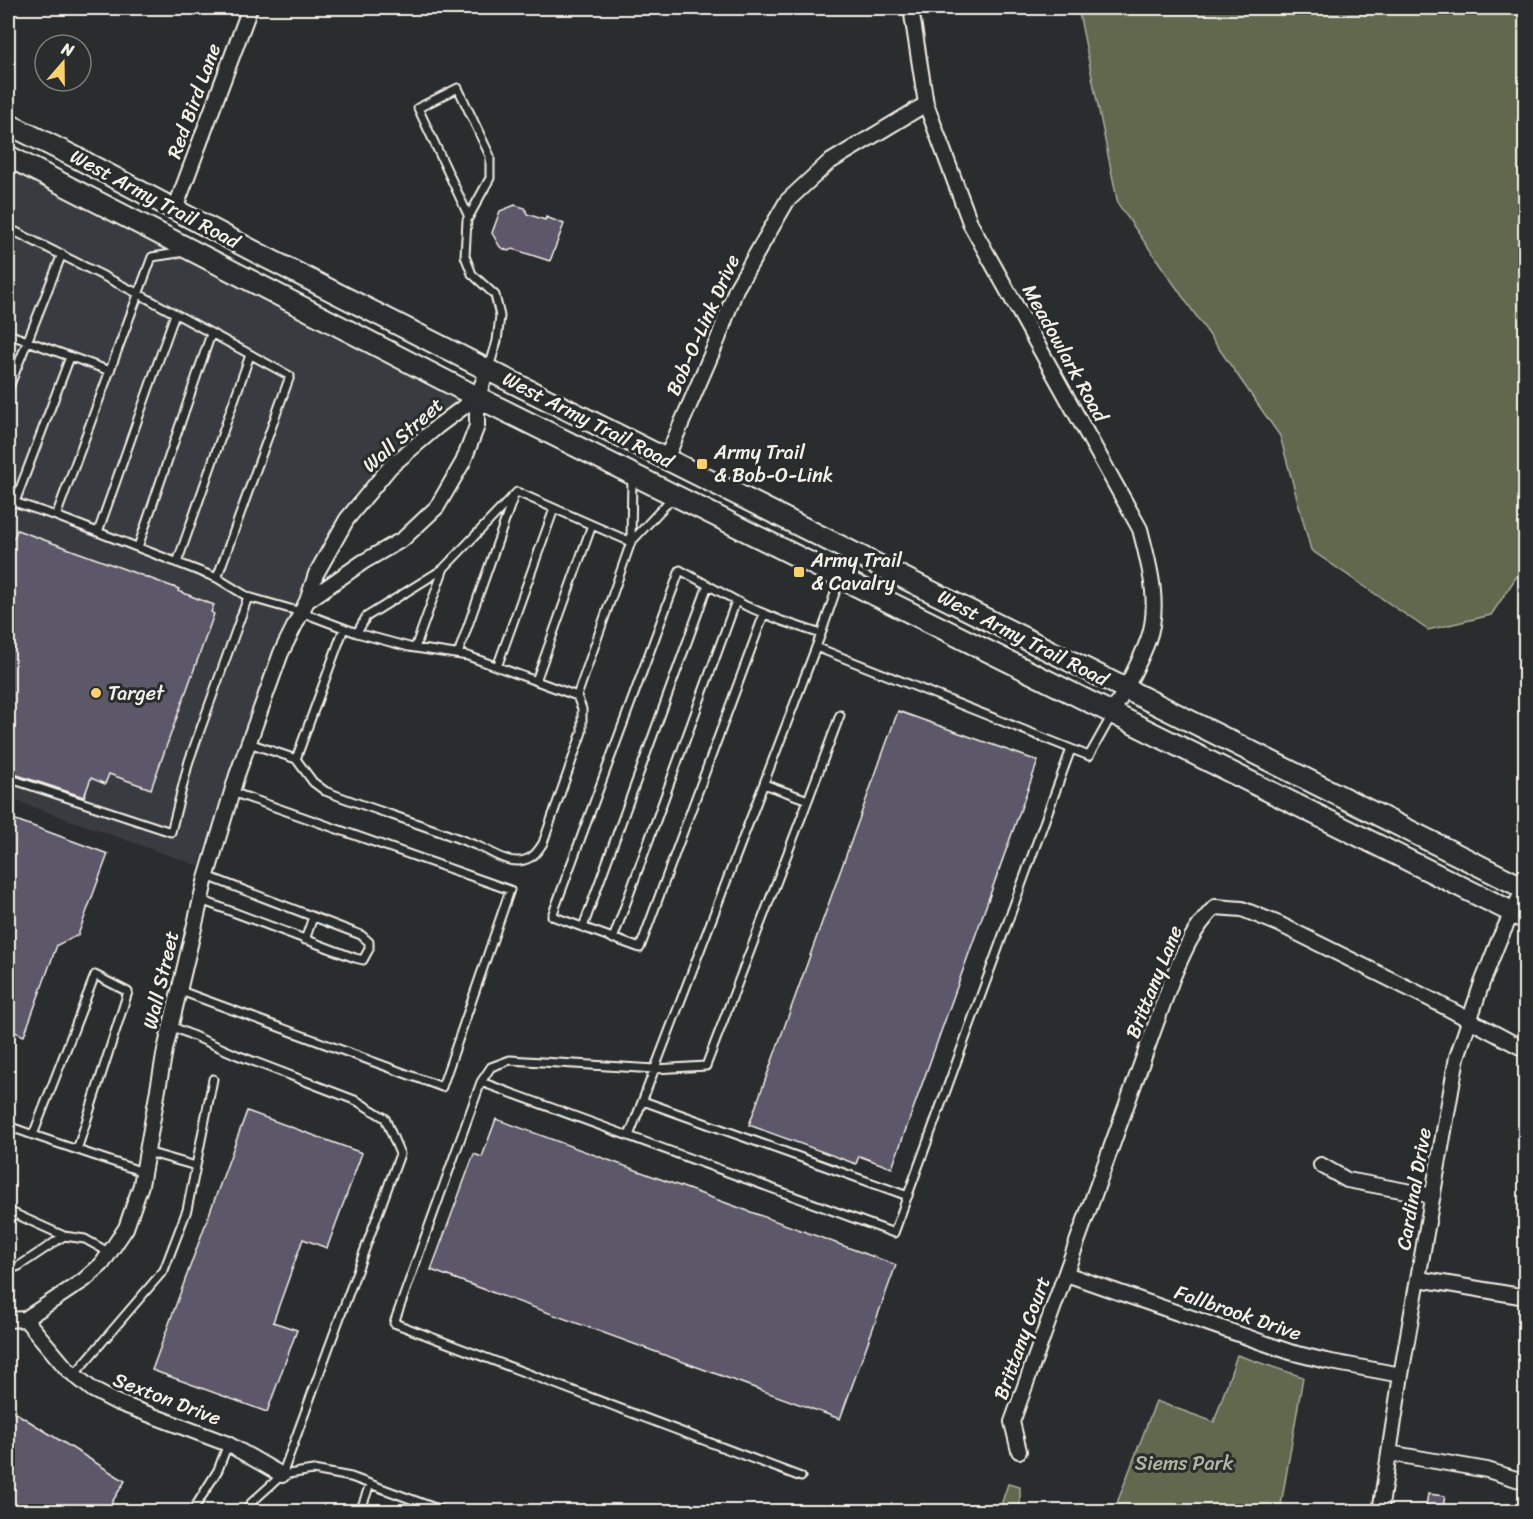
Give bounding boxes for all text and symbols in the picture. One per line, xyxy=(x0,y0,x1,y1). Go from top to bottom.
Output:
north arrow xyxy=(33,33,93,93)
text: N xyxy=(57,34,79,65)
street label: Red Bird Lane xyxy=(157,38,231,164)
street label: West Army Trail Road xyxy=(64,139,248,259)
street label: Bob-O-Link Drive xyxy=(656,248,750,402)
street label: Meadowlark Road xyxy=(1012,277,1118,430)
street label: West Army Trail Road xyxy=(496,362,681,479)
street label: Wall Street xyxy=(354,388,452,482)
place label: Army Trail & Bob-O-Link xyxy=(713,435,833,493)
marker: Army Trail & Bob-O-Link xyxy=(695,457,709,471)
place label: Army Trail & Cavalry xyxy=(810,543,903,601)
marker: Army Trail & Cavalry xyxy=(792,565,806,579)
street label: West Army Trail Road xyxy=(931,580,1116,697)
place label: Target xyxy=(108,676,165,711)
marker: Target xyxy=(89,686,103,700)
street label: Brittany Lane xyxy=(1115,920,1193,1044)
street label: Wall Street xyxy=(133,927,189,1033)
street label: Cardinal Drive xyxy=(1386,1125,1442,1253)
street label: Brittany Court xyxy=(983,1271,1061,1405)
street label: Fallbrook Drive xyxy=(1170,1275,1306,1351)
street label: Sexton Drive xyxy=(108,1362,226,1436)
park label: Siems Park xyxy=(1135,1446,1234,1481)

